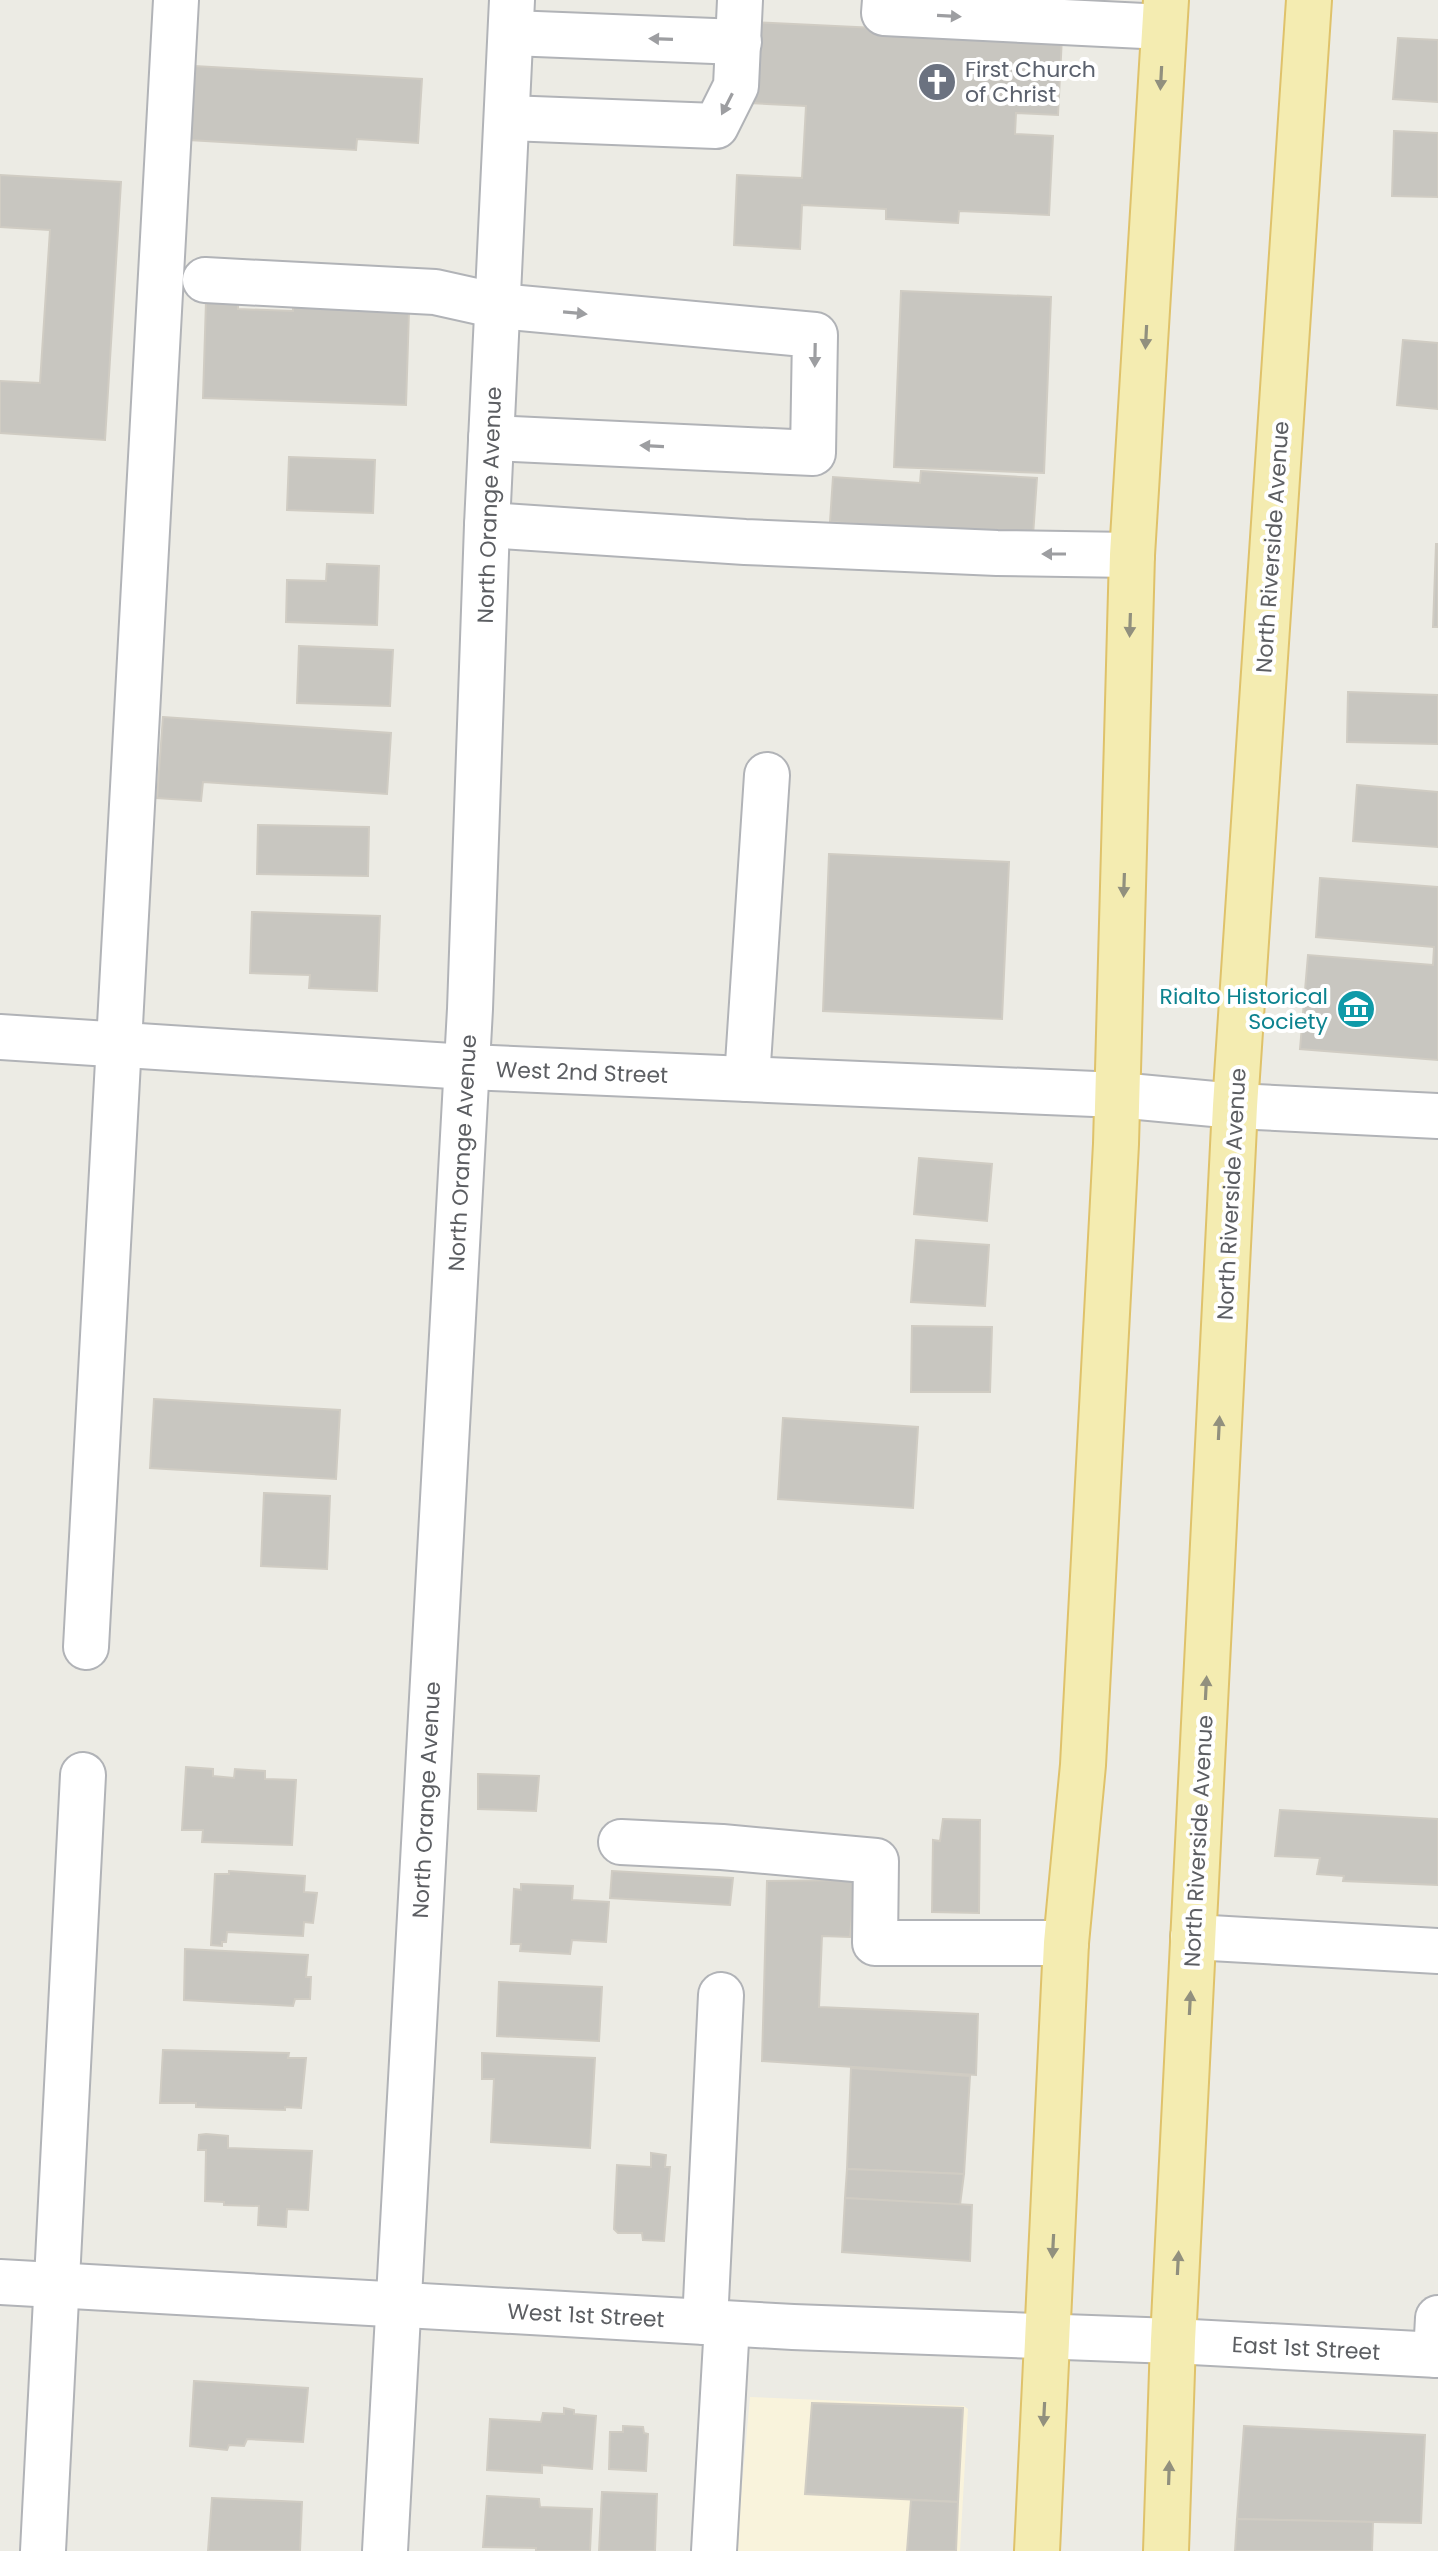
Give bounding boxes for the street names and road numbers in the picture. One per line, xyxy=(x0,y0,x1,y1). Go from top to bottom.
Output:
street label: North Orange Avenue xyxy=(470,386,509,624)
street label: North Riverside Avenue xyxy=(1248,420,1297,674)
street label: North Orange Avenue xyxy=(441,1034,484,1272)
street label: West 2nd Street xyxy=(495,1054,669,1091)
street label: North Riverside Avenue xyxy=(1209,1067,1254,1321)
street label: North Orange Avenue xyxy=(405,1681,448,1919)
street label: North Riverside Avenue xyxy=(1176,1714,1221,1968)
street label: West 1st Street xyxy=(507,2296,665,2335)
street label: East 1st Street xyxy=(1231,2329,1381,2368)

